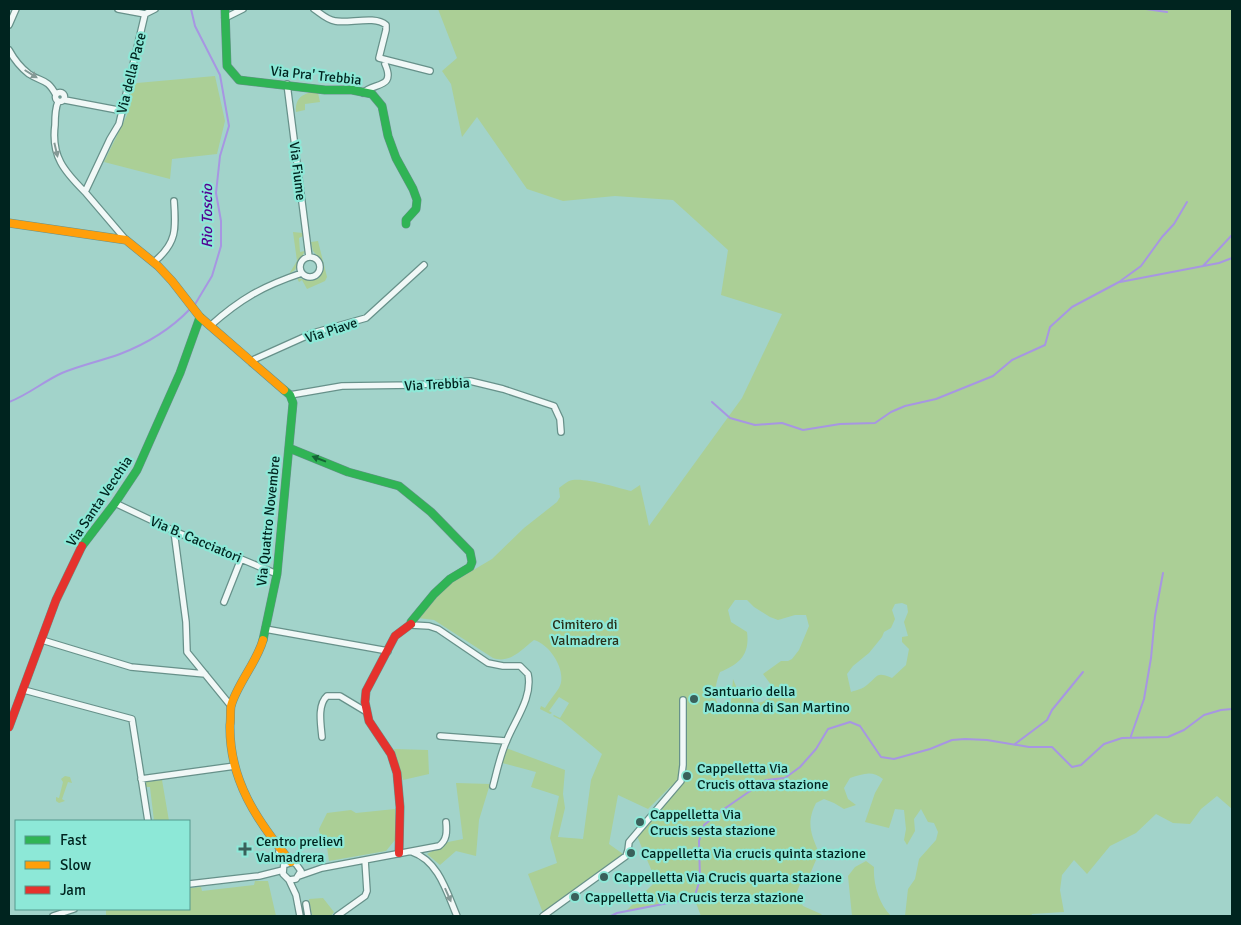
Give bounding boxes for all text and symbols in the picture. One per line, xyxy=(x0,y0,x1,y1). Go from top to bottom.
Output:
street label: Via della Pace xyxy=(113,31,150,115)
street label: Via Pra' Trebbia xyxy=(269,62,362,89)
one-way arrow xyxy=(25,70,38,79)
street label: Via Fiume xyxy=(285,141,310,201)
one-way arrow xyxy=(52,142,60,157)
water label: Rio Toscio xyxy=(198,183,216,248)
street label: Via Piave xyxy=(303,314,359,347)
street label: Via Trebbia xyxy=(404,374,470,395)
street label: Via Santa Vecchia xyxy=(63,453,136,550)
street label: Via Quattro Novembre xyxy=(253,455,284,587)
one-way arrow xyxy=(311,455,326,463)
street label: Via B. Cacciatori xyxy=(147,513,244,566)
park label: Cimitero di Valmadrera xyxy=(551,616,619,649)
place label: Santuario della Madonna di San Martino xyxy=(704,683,850,716)
marker: Santuario della Madonna di San Martino xyxy=(688,693,700,705)
place label: Cappelletta Via Crucis ottava stazione xyxy=(697,760,828,793)
marker: Cappelletta Via Crucis ottava stazione xyxy=(681,770,693,782)
place label: Cappelletta Via Crucis sesta stazione xyxy=(650,806,775,839)
marker: Cappelletta Via Crucis sesta stazione xyxy=(634,816,646,828)
legend xyxy=(15,820,190,910)
text: Fast xyxy=(60,831,87,849)
place label: Centro prelievi Valmadrera xyxy=(256,833,343,866)
marker: Centro prelievi Valmadrera xyxy=(238,842,252,856)
place label: Cappelletta Via crucis quinta stazione xyxy=(641,845,866,862)
marker: Cappelletta Via crucis quinta stazione xyxy=(625,847,637,859)
text: Slow xyxy=(60,856,91,874)
place label: Cappelletta Via Crucis quarta stazione xyxy=(614,869,842,886)
marker: Cappelletta Via Crucis quarta stazione xyxy=(598,871,610,883)
text: Jam xyxy=(60,881,86,899)
one-way arrow xyxy=(444,888,452,902)
place label: Cappelletta Via Crucis terza stazione xyxy=(585,889,804,906)
marker: Cappelletta Via Crucis terza stazione xyxy=(569,891,581,903)

